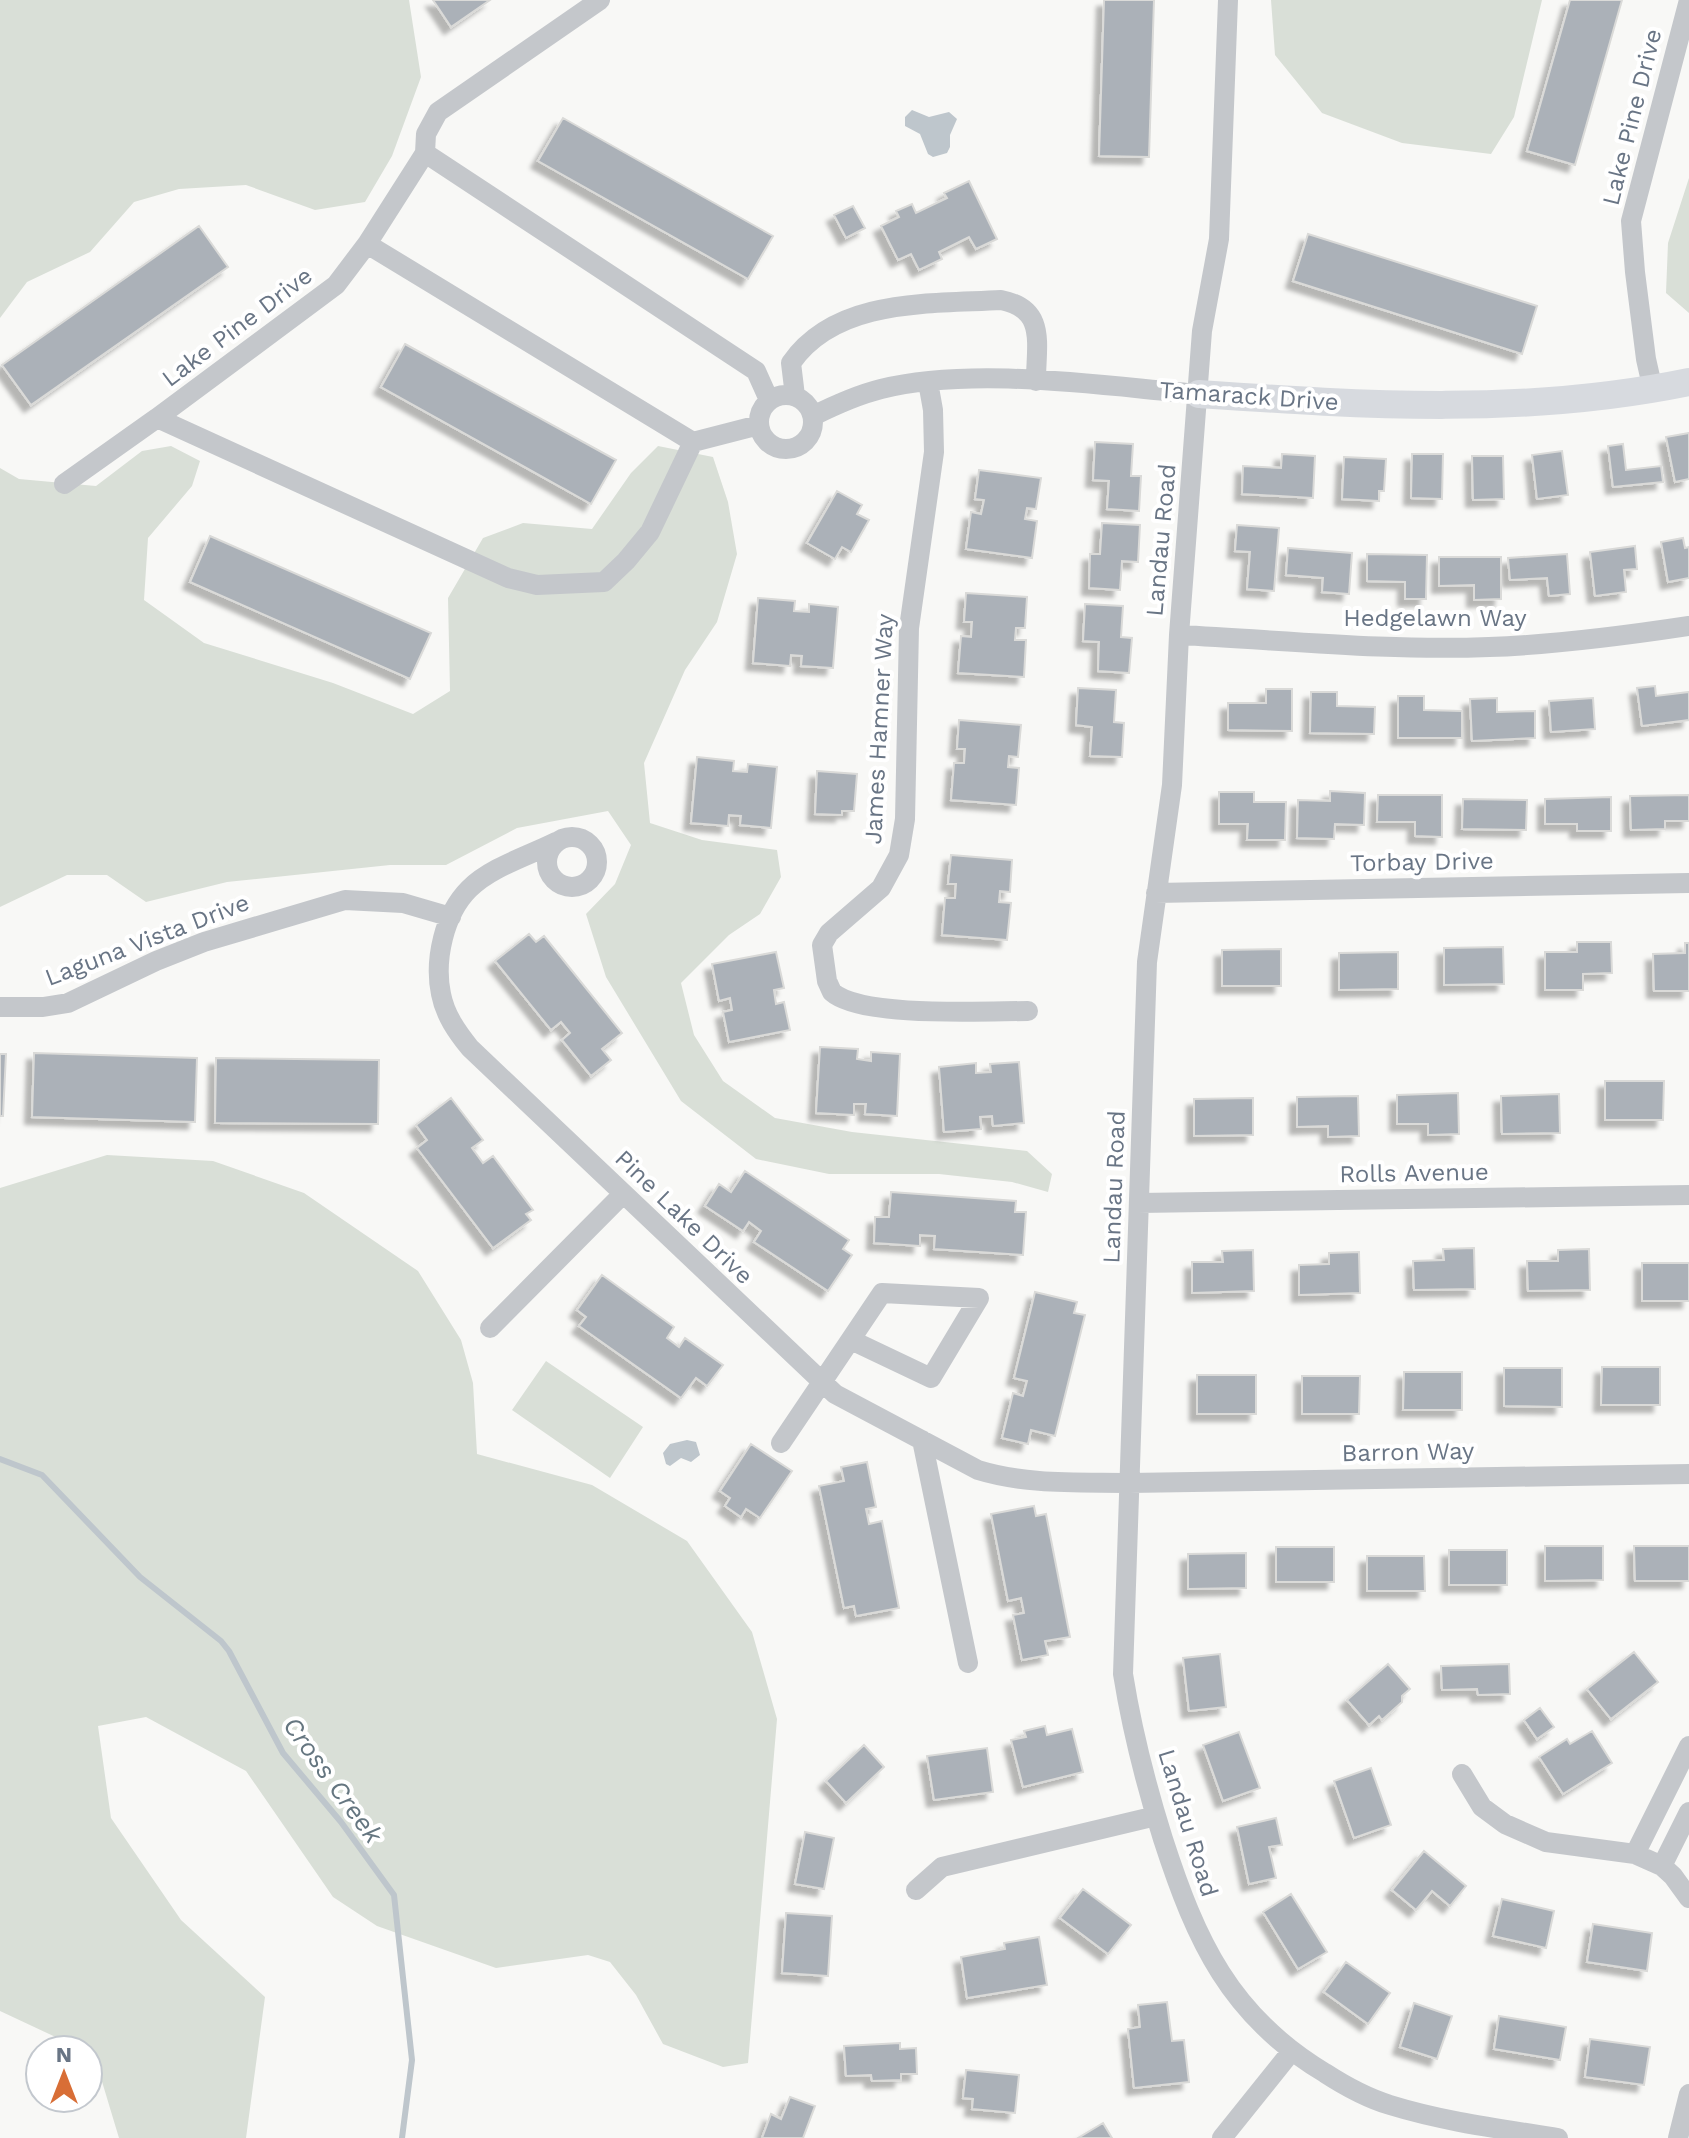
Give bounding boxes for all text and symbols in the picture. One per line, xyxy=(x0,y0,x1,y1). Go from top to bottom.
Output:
street label: Lake Pine Drive xyxy=(1597,26,1667,208)
street label: Lake Pine Drive xyxy=(156,261,318,393)
street label: Tamarack Drive xyxy=(1158,376,1340,416)
street label: Landau Road xyxy=(1140,463,1182,617)
street label: Hedgelawn Way xyxy=(1343,604,1527,632)
street label: James Hamner Way xyxy=(859,612,899,845)
street label: Torbay Drive xyxy=(1350,847,1494,877)
street label: Laguna Vista Drive xyxy=(41,888,253,992)
street label: Landau Road xyxy=(1097,1110,1131,1264)
street label: Pine Lake Drive xyxy=(609,1144,759,1290)
street label: Rolls Avenue xyxy=(1339,1158,1489,1188)
street label: Barron Way xyxy=(1341,1437,1475,1467)
water label: Cross Creek xyxy=(277,1711,389,1850)
street label: Landau Road xyxy=(1152,1746,1224,1900)
north arrow xyxy=(24,2034,104,2114)
text: N xyxy=(56,2042,72,2067)

